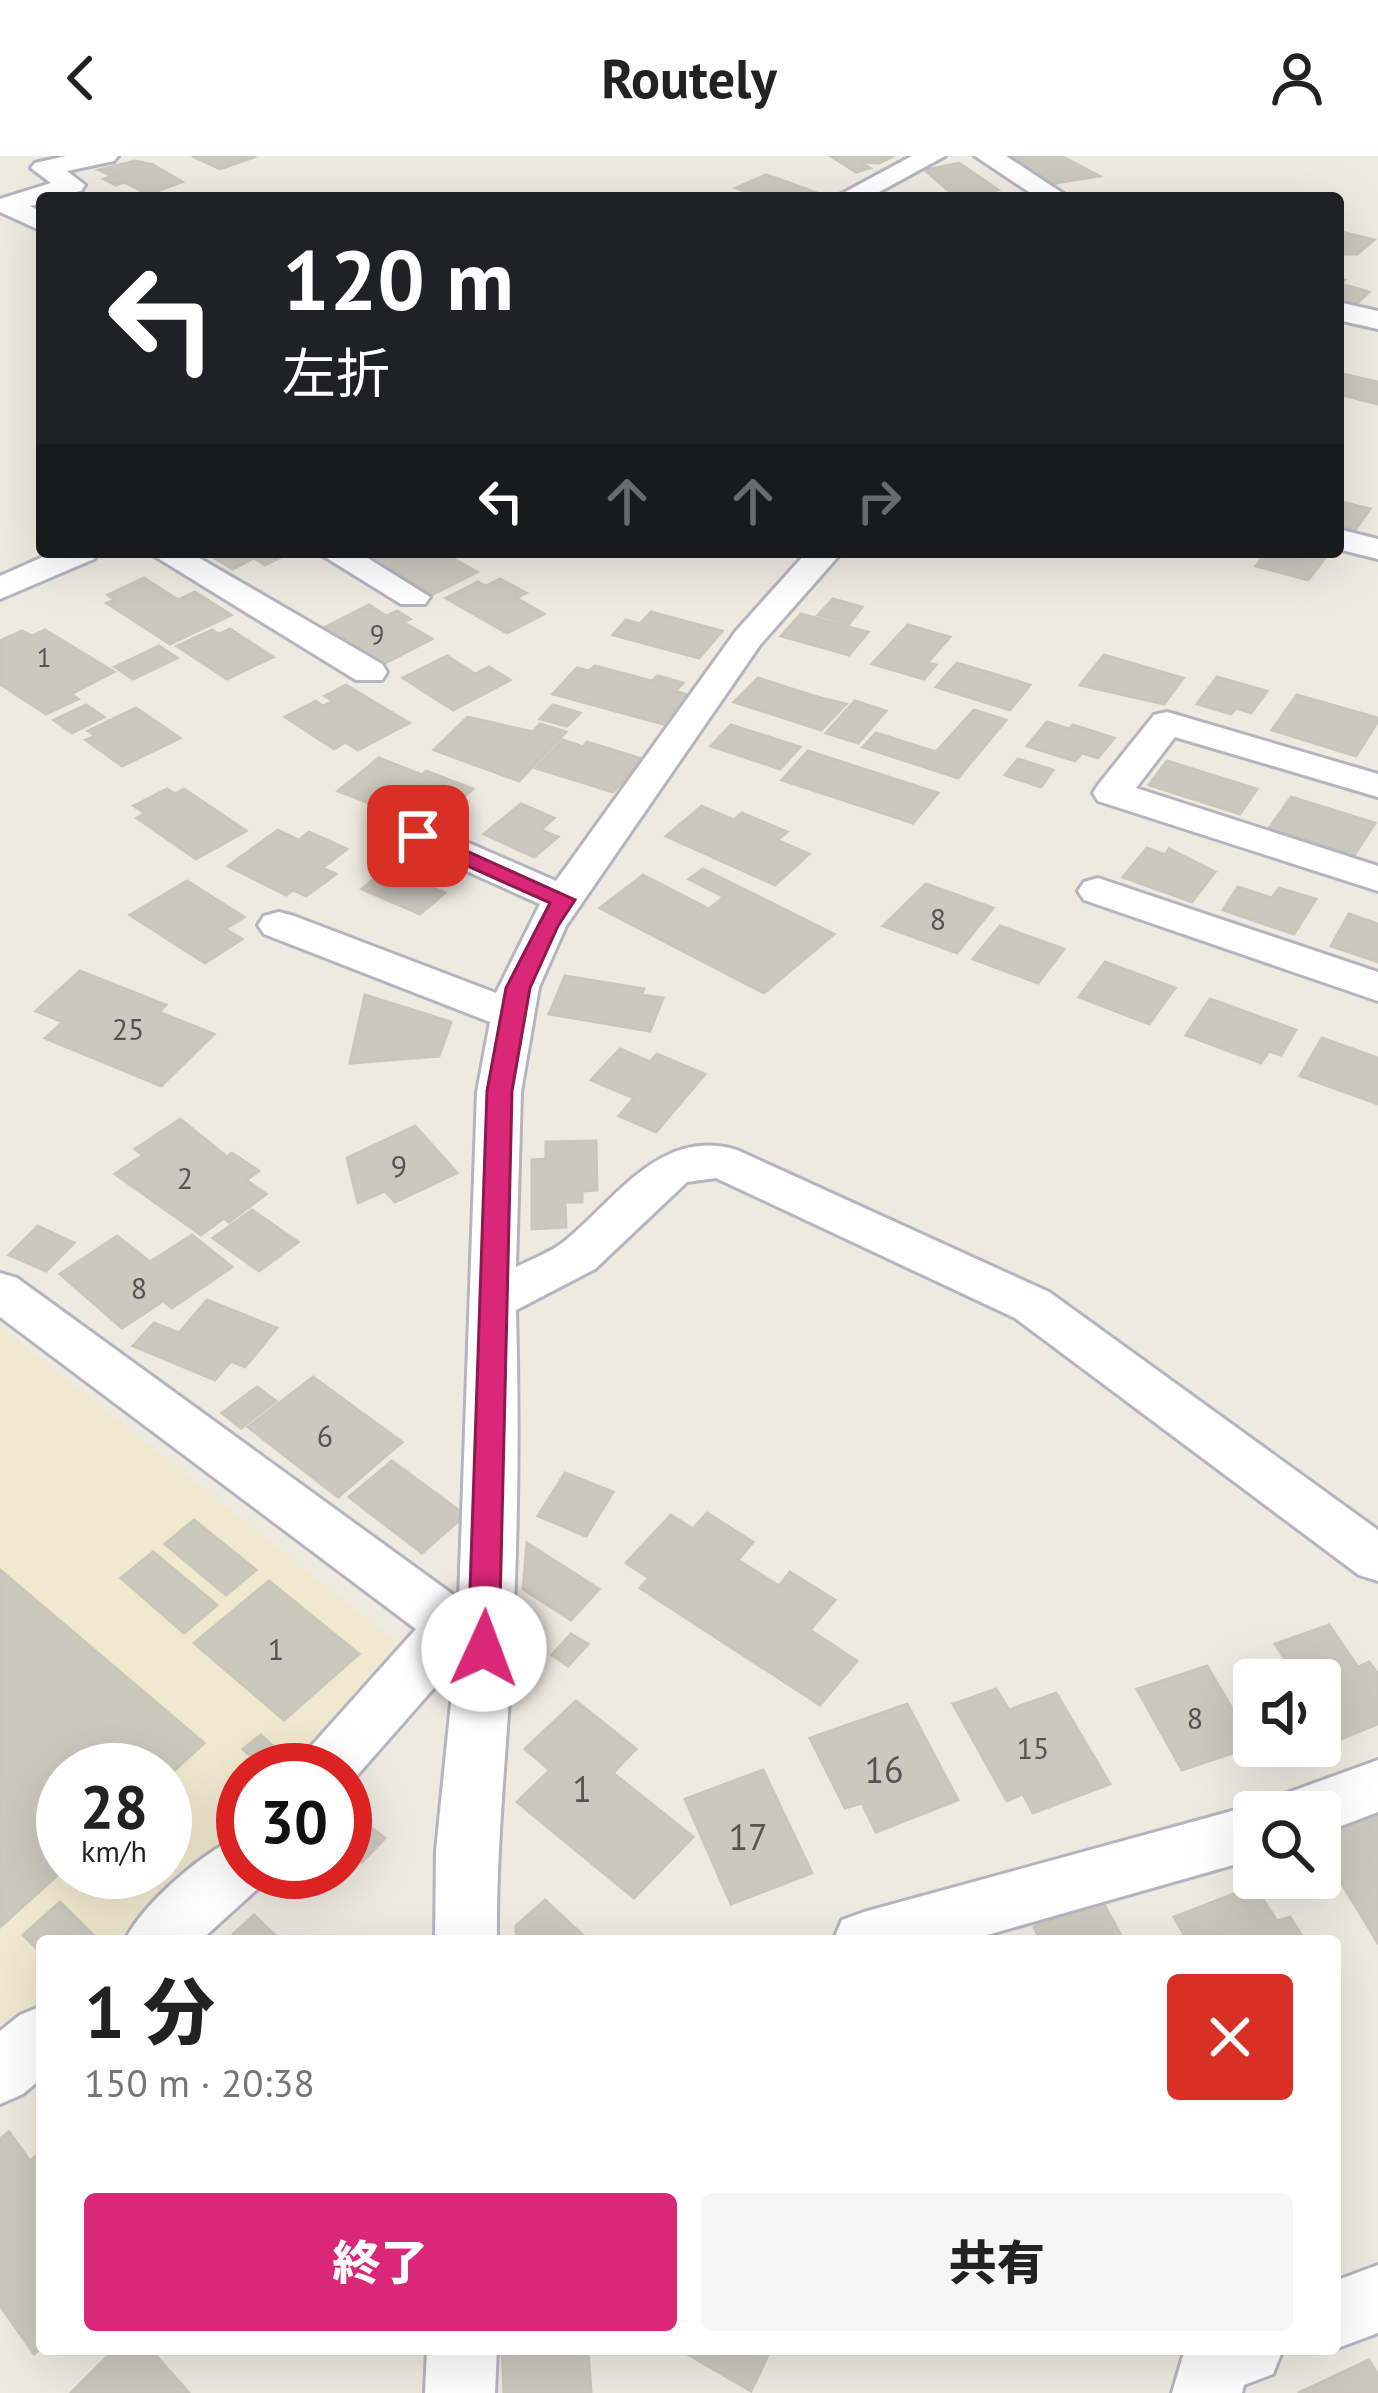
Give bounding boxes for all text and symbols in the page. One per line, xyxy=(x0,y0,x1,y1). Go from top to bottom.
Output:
text: Routely xyxy=(601,43,777,113)
icon: back xyxy=(48,45,114,111)
icon: person xyxy=(1264,45,1330,111)
text: 120 m xyxy=(282,224,514,333)
icon: left xyxy=(84,240,240,396)
text: 左折 xyxy=(282,338,390,408)
icon: left xyxy=(468,468,534,534)
icon: ahead xyxy=(594,468,660,534)
icon: ahead xyxy=(720,468,786,534)
icon: right xyxy=(846,468,912,534)
house number: 9 xyxy=(370,617,384,651)
house number: 1 xyxy=(37,640,51,674)
pin xyxy=(367,785,469,887)
icon: arrive xyxy=(385,803,451,869)
house number: 8 xyxy=(930,899,946,938)
house number: 25 xyxy=(112,1009,144,1048)
house number: 9 xyxy=(391,1146,407,1185)
house number: 2 xyxy=(177,1158,193,1197)
house number: 8 xyxy=(131,1268,147,1307)
house number: 6 xyxy=(317,1416,333,1455)
position arrow xyxy=(421,1586,547,1712)
house number: 1 xyxy=(268,1629,284,1668)
map controls xyxy=(1233,1659,1341,1899)
button: sound xyxy=(1233,1659,1341,1767)
house number: 8 xyxy=(1187,1698,1203,1737)
house number: 15 xyxy=(1017,1728,1049,1767)
speed limit sign: 30 xyxy=(216,1743,372,1899)
house number: 16 xyxy=(864,1746,904,1793)
house number: 1 xyxy=(572,1765,592,1812)
text: 28 xyxy=(80,1767,148,1845)
button: search xyxy=(1233,1791,1341,1899)
house number: 17 xyxy=(728,1813,768,1860)
text: km/h xyxy=(81,1831,147,1870)
text: 1 分 xyxy=(84,1965,215,2058)
button: close xyxy=(1167,1974,1293,2100)
text: 150 m · 20:38 xyxy=(84,2057,315,2108)
button: 終了 xyxy=(84,2193,677,2331)
button: 共有 xyxy=(701,2193,1293,2331)

